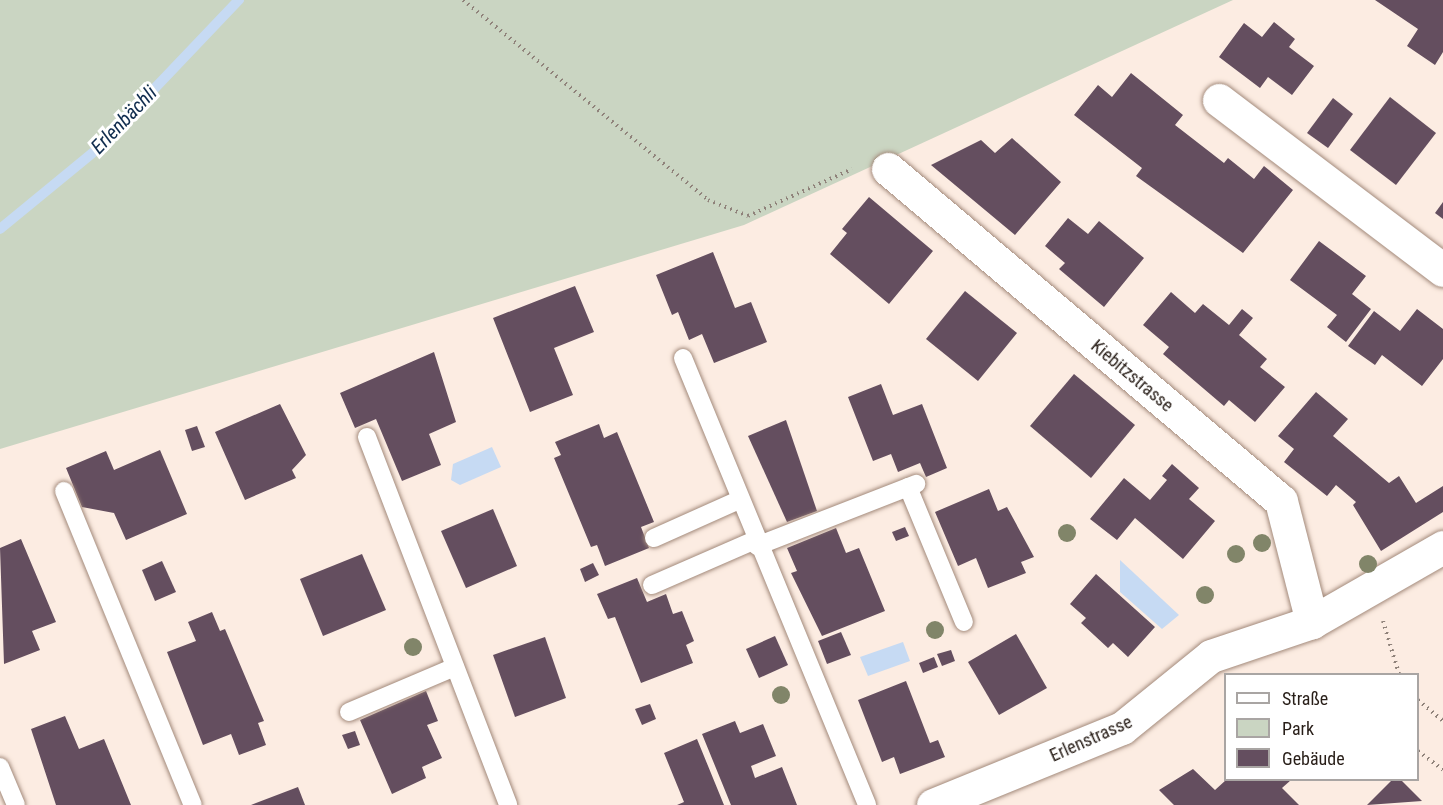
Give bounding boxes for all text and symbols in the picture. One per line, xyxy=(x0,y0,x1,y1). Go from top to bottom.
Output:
water label: Erlenbächli xyxy=(86,81,162,159)
street label: Kiebitzstrasse xyxy=(1086,335,1178,417)
legend xyxy=(1224,673,1419,781)
text: Straße xyxy=(1282,688,1328,709)
street label: Erlenstrasse xyxy=(1046,711,1136,767)
text: Park xyxy=(1282,718,1314,739)
text: Gebäude xyxy=(1282,748,1345,769)

